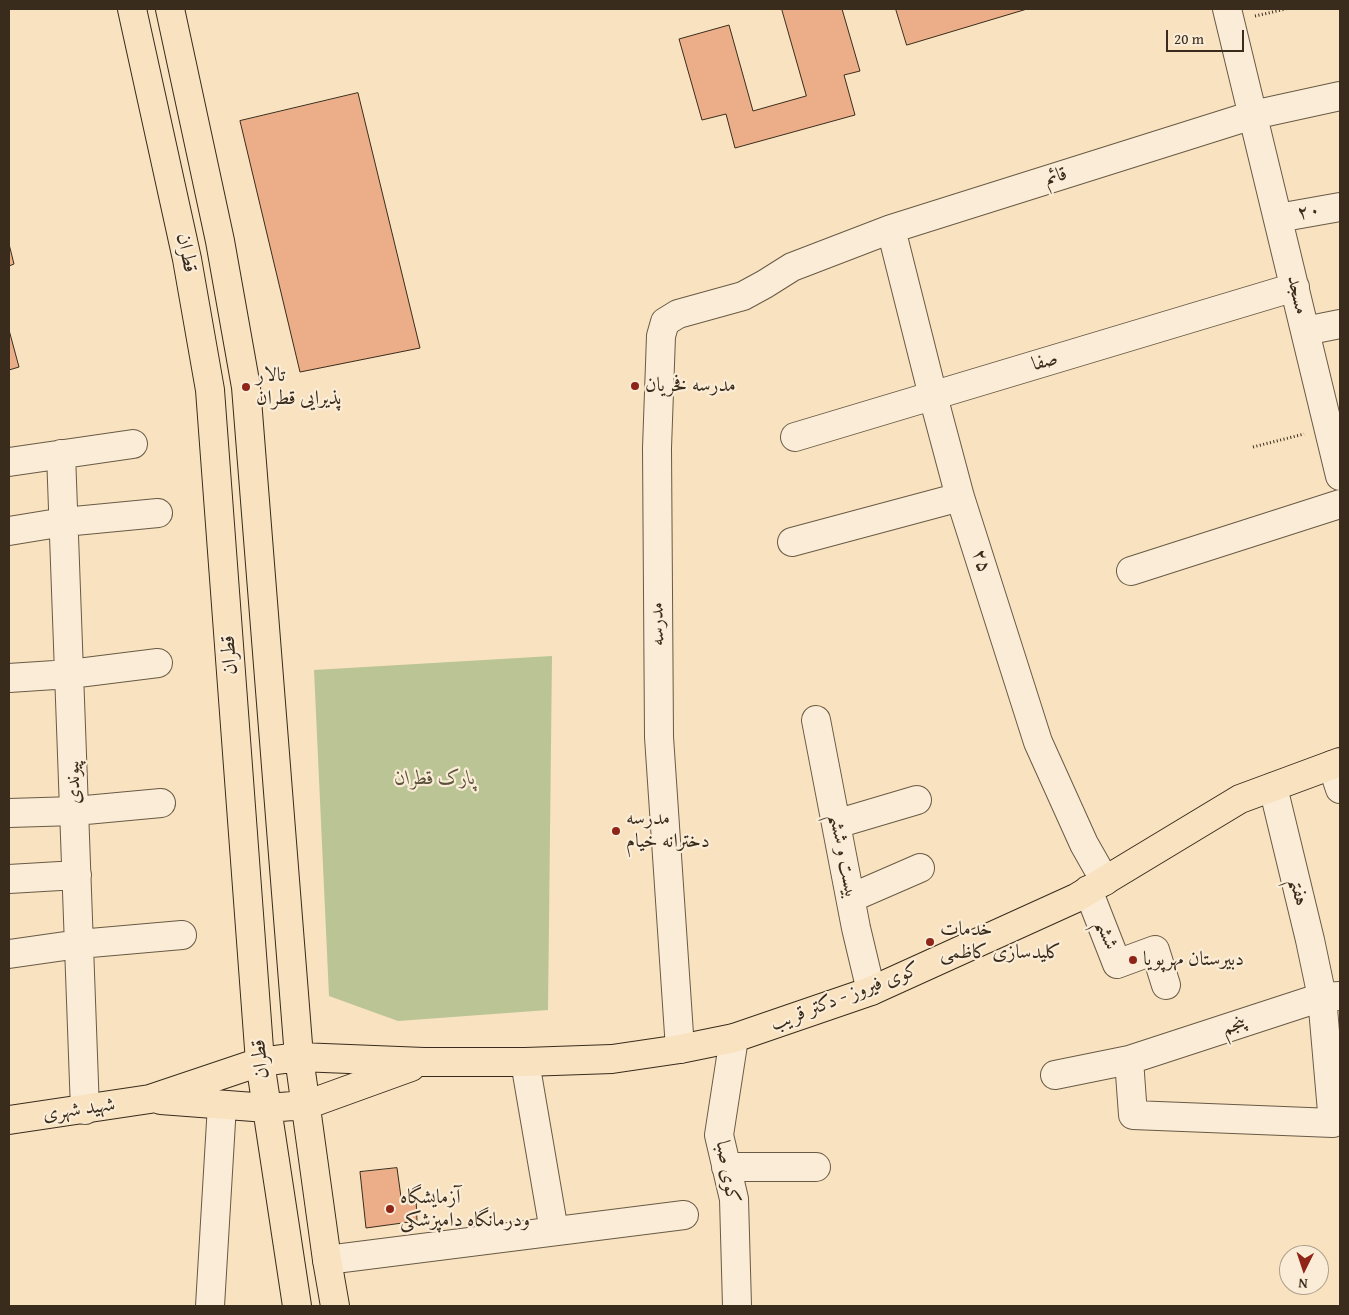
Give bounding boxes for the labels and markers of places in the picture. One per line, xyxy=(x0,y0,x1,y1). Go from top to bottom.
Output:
place label: تالار پذیرایی قطران xyxy=(256,364,342,411)
place label: مدرسه فخریان xyxy=(645,374,736,398)
marker: مدرسه فخریان xyxy=(629,380,641,392)
marker: تالار پذیرایی قطران xyxy=(240,381,252,393)
place label: مدرسه دخترانه خیام xyxy=(626,807,710,854)
marker: مدرسه دخترانه خیام xyxy=(610,825,622,837)
place label: خدمات کلیدسازی کاظمی xyxy=(940,918,1061,965)
marker: خدمات کلیدسازی کاظمی xyxy=(924,936,936,948)
place label: دبیرستان مهرپویا xyxy=(1143,948,1244,972)
marker: دبیرستان مهرپویا xyxy=(1127,954,1139,966)
place label: آزمایشگاه ودرمانگاه دامپزشکی xyxy=(400,1186,530,1233)
marker: آزمایشگاه ودرمانگاه دامپزشکی xyxy=(384,1203,396,1215)

